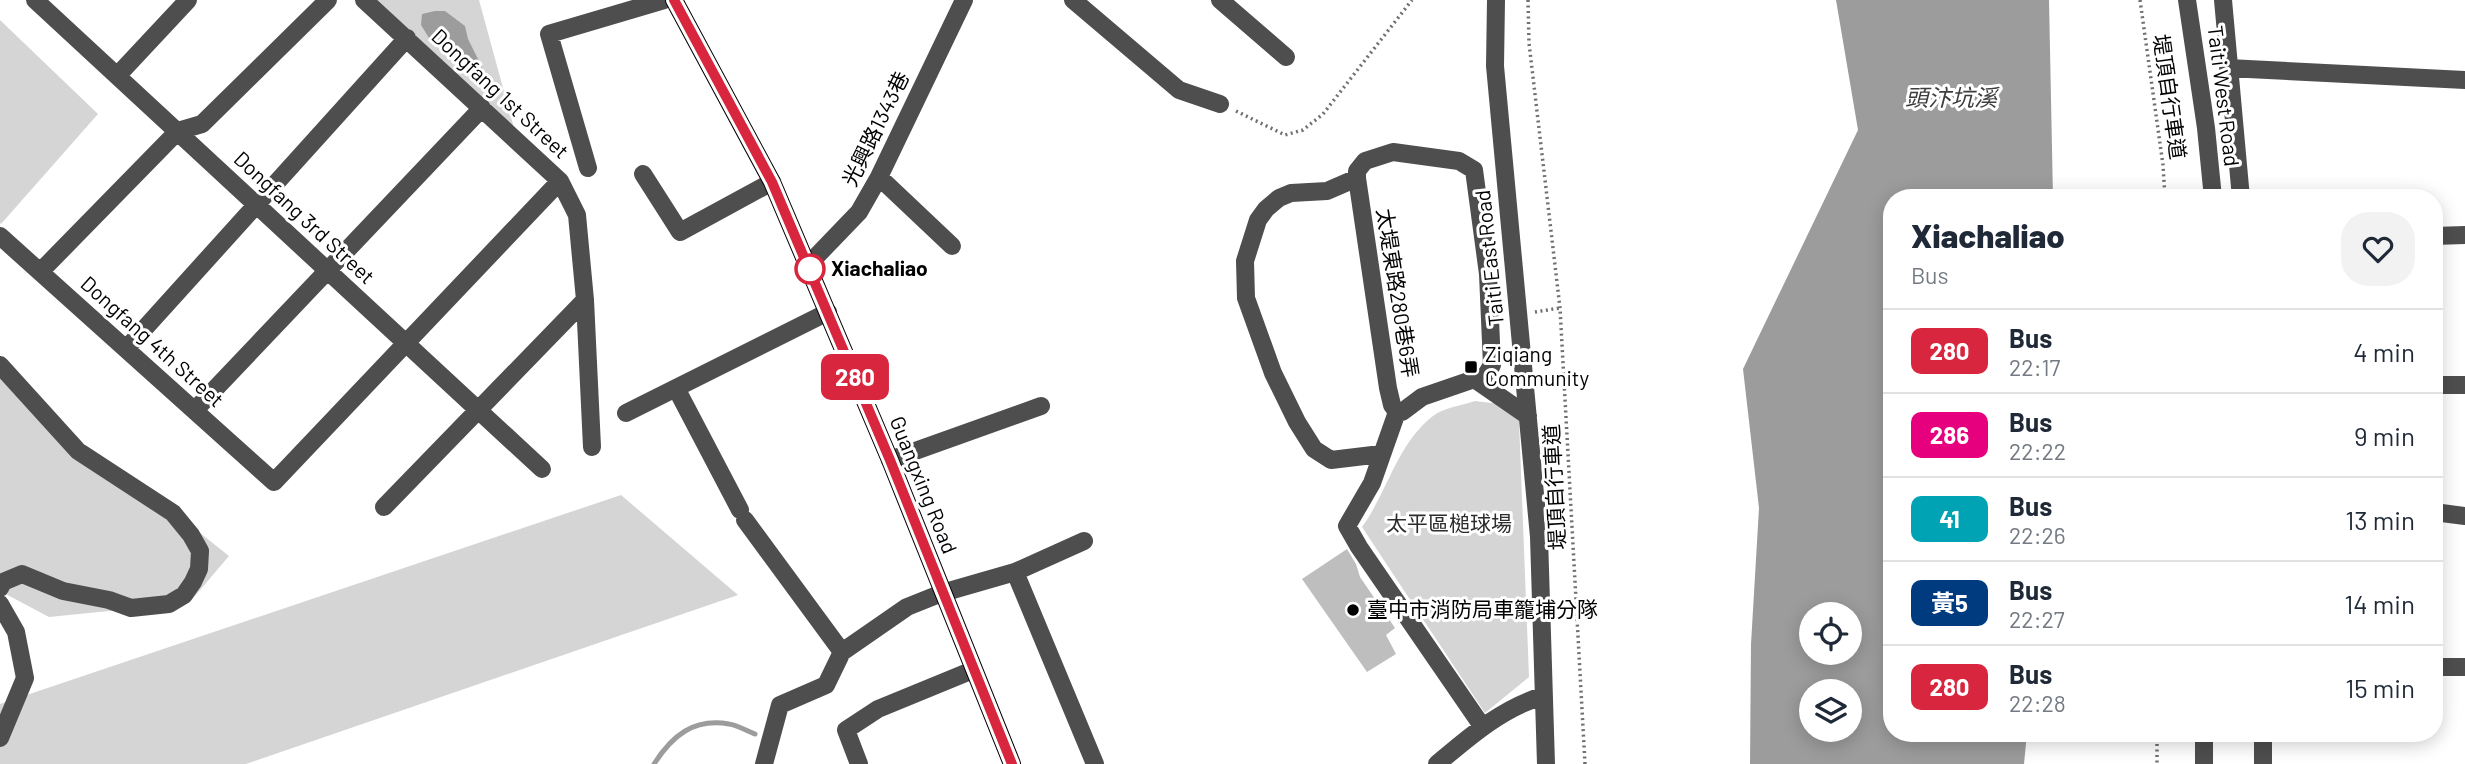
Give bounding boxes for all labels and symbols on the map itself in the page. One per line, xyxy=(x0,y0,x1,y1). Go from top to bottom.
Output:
street label: Dongfang 1st Street xyxy=(427,23,575,163)
street label: Taiti West Road xyxy=(2203,24,2246,168)
street label: 堤頂自行車道 xyxy=(2149,33,2192,161)
street label: 光興路1343巷 xyxy=(836,67,913,190)
water label: 頭汴坑溪 xyxy=(1905,83,2000,111)
street label: Dongfang 3rd Street xyxy=(230,145,380,288)
street label: Taiti East Road xyxy=(1469,189,1508,327)
street label: 太堤東路280巷6弄 xyxy=(1373,206,1424,379)
marker: Xiachaliao xyxy=(795,254,825,284)
place label: Xiachaliao xyxy=(831,255,928,280)
street label: Dongfang 4th Street xyxy=(76,270,230,412)
place label: Ziqiang Community xyxy=(1485,341,1589,390)
line badge: 280 xyxy=(815,354,895,400)
marker: Ziqiang Community xyxy=(1463,359,1479,375)
street label: Guangxing Road xyxy=(885,412,963,557)
street label: 堤頂自行車道 xyxy=(1538,424,1569,551)
park label: 太平區槌球場 xyxy=(1386,510,1512,535)
place label: 臺中市消防局車籠埔分隊 xyxy=(1367,596,1598,621)
marker: 臺中市消防局車籠埔分隊 xyxy=(1345,602,1361,618)

